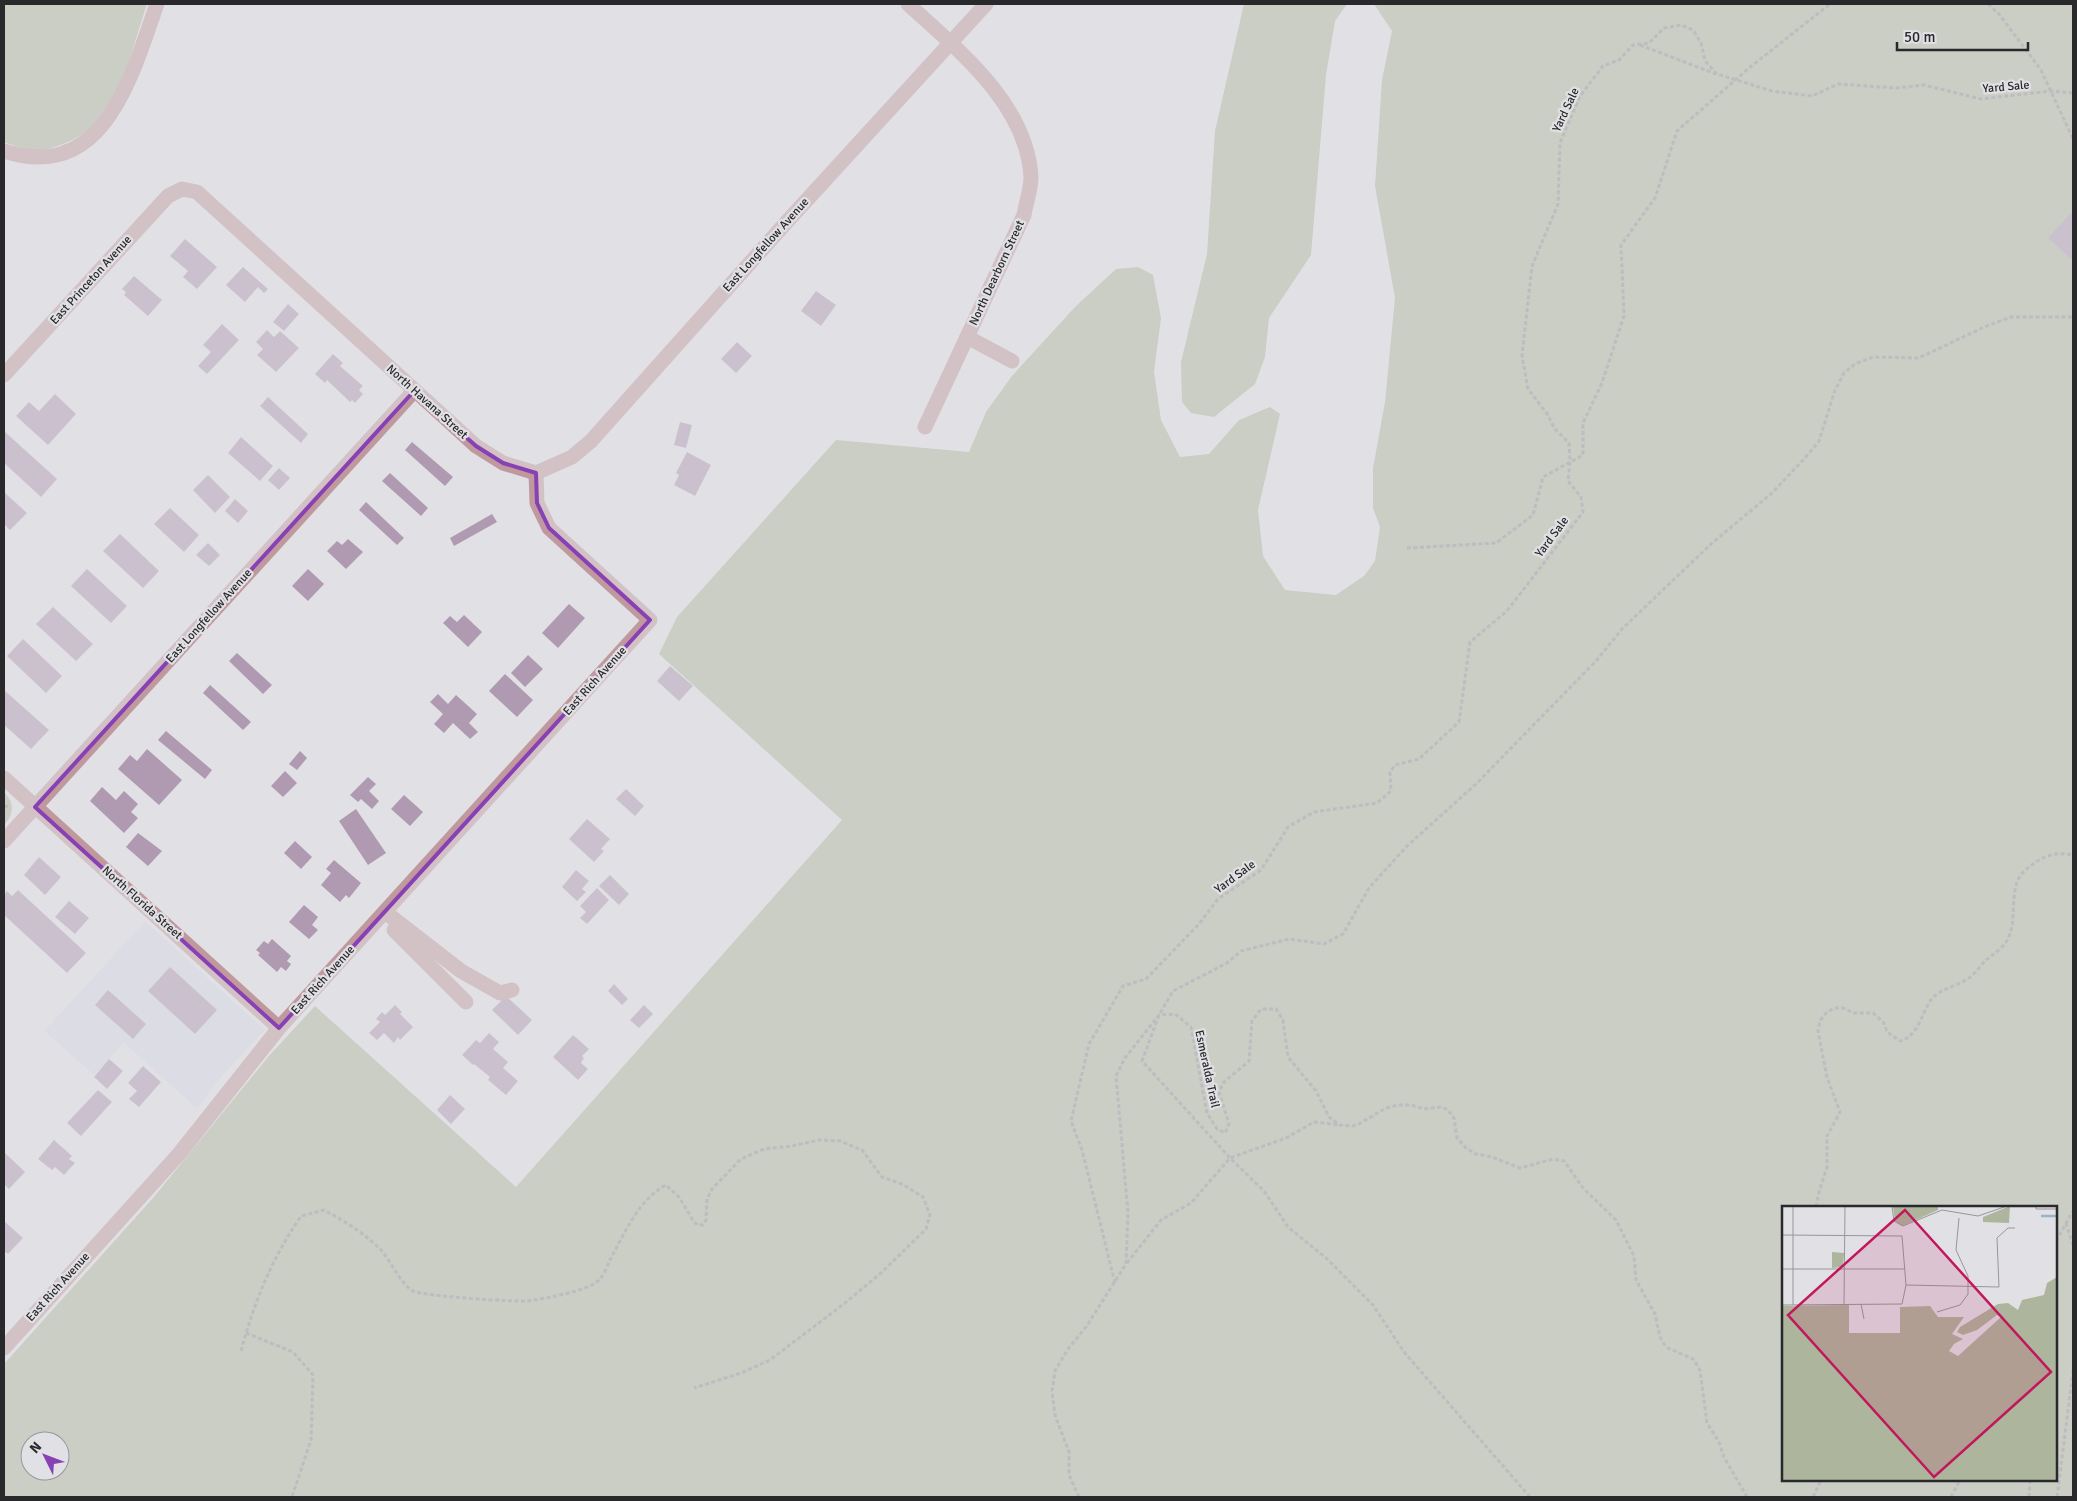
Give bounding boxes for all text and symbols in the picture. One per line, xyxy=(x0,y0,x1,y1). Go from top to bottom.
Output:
scale bar xyxy=(1897,20,2028,52)
text: 50 m xyxy=(1904,28,1935,46)
street label: Yard Sale xyxy=(1982,77,2030,97)
street label: Yard Sale xyxy=(1549,86,1583,134)
street label: East Longfellow Avenue xyxy=(720,195,812,295)
street label: North Dearborn Street xyxy=(966,218,1028,328)
street label: East Princeton Avenue xyxy=(47,232,135,328)
street label: North Havana Street xyxy=(383,361,471,443)
street label: Yard Sale xyxy=(1532,514,1572,560)
street label: East Longfellow Avenue xyxy=(163,566,255,666)
street label: East Rich Avenue xyxy=(560,643,630,719)
street label: Yard Sale xyxy=(1212,857,1258,897)
street label: North Florida Street xyxy=(99,863,185,943)
street label: East Rich Avenue xyxy=(288,942,358,1018)
street label: Esmeralda Trail xyxy=(1191,1029,1223,1110)
inset map xyxy=(1782,1206,2057,1481)
street label: East Rich Avenue xyxy=(23,1249,93,1325)
north arrow xyxy=(20,1431,70,1481)
text: N xyxy=(26,1438,45,1457)

